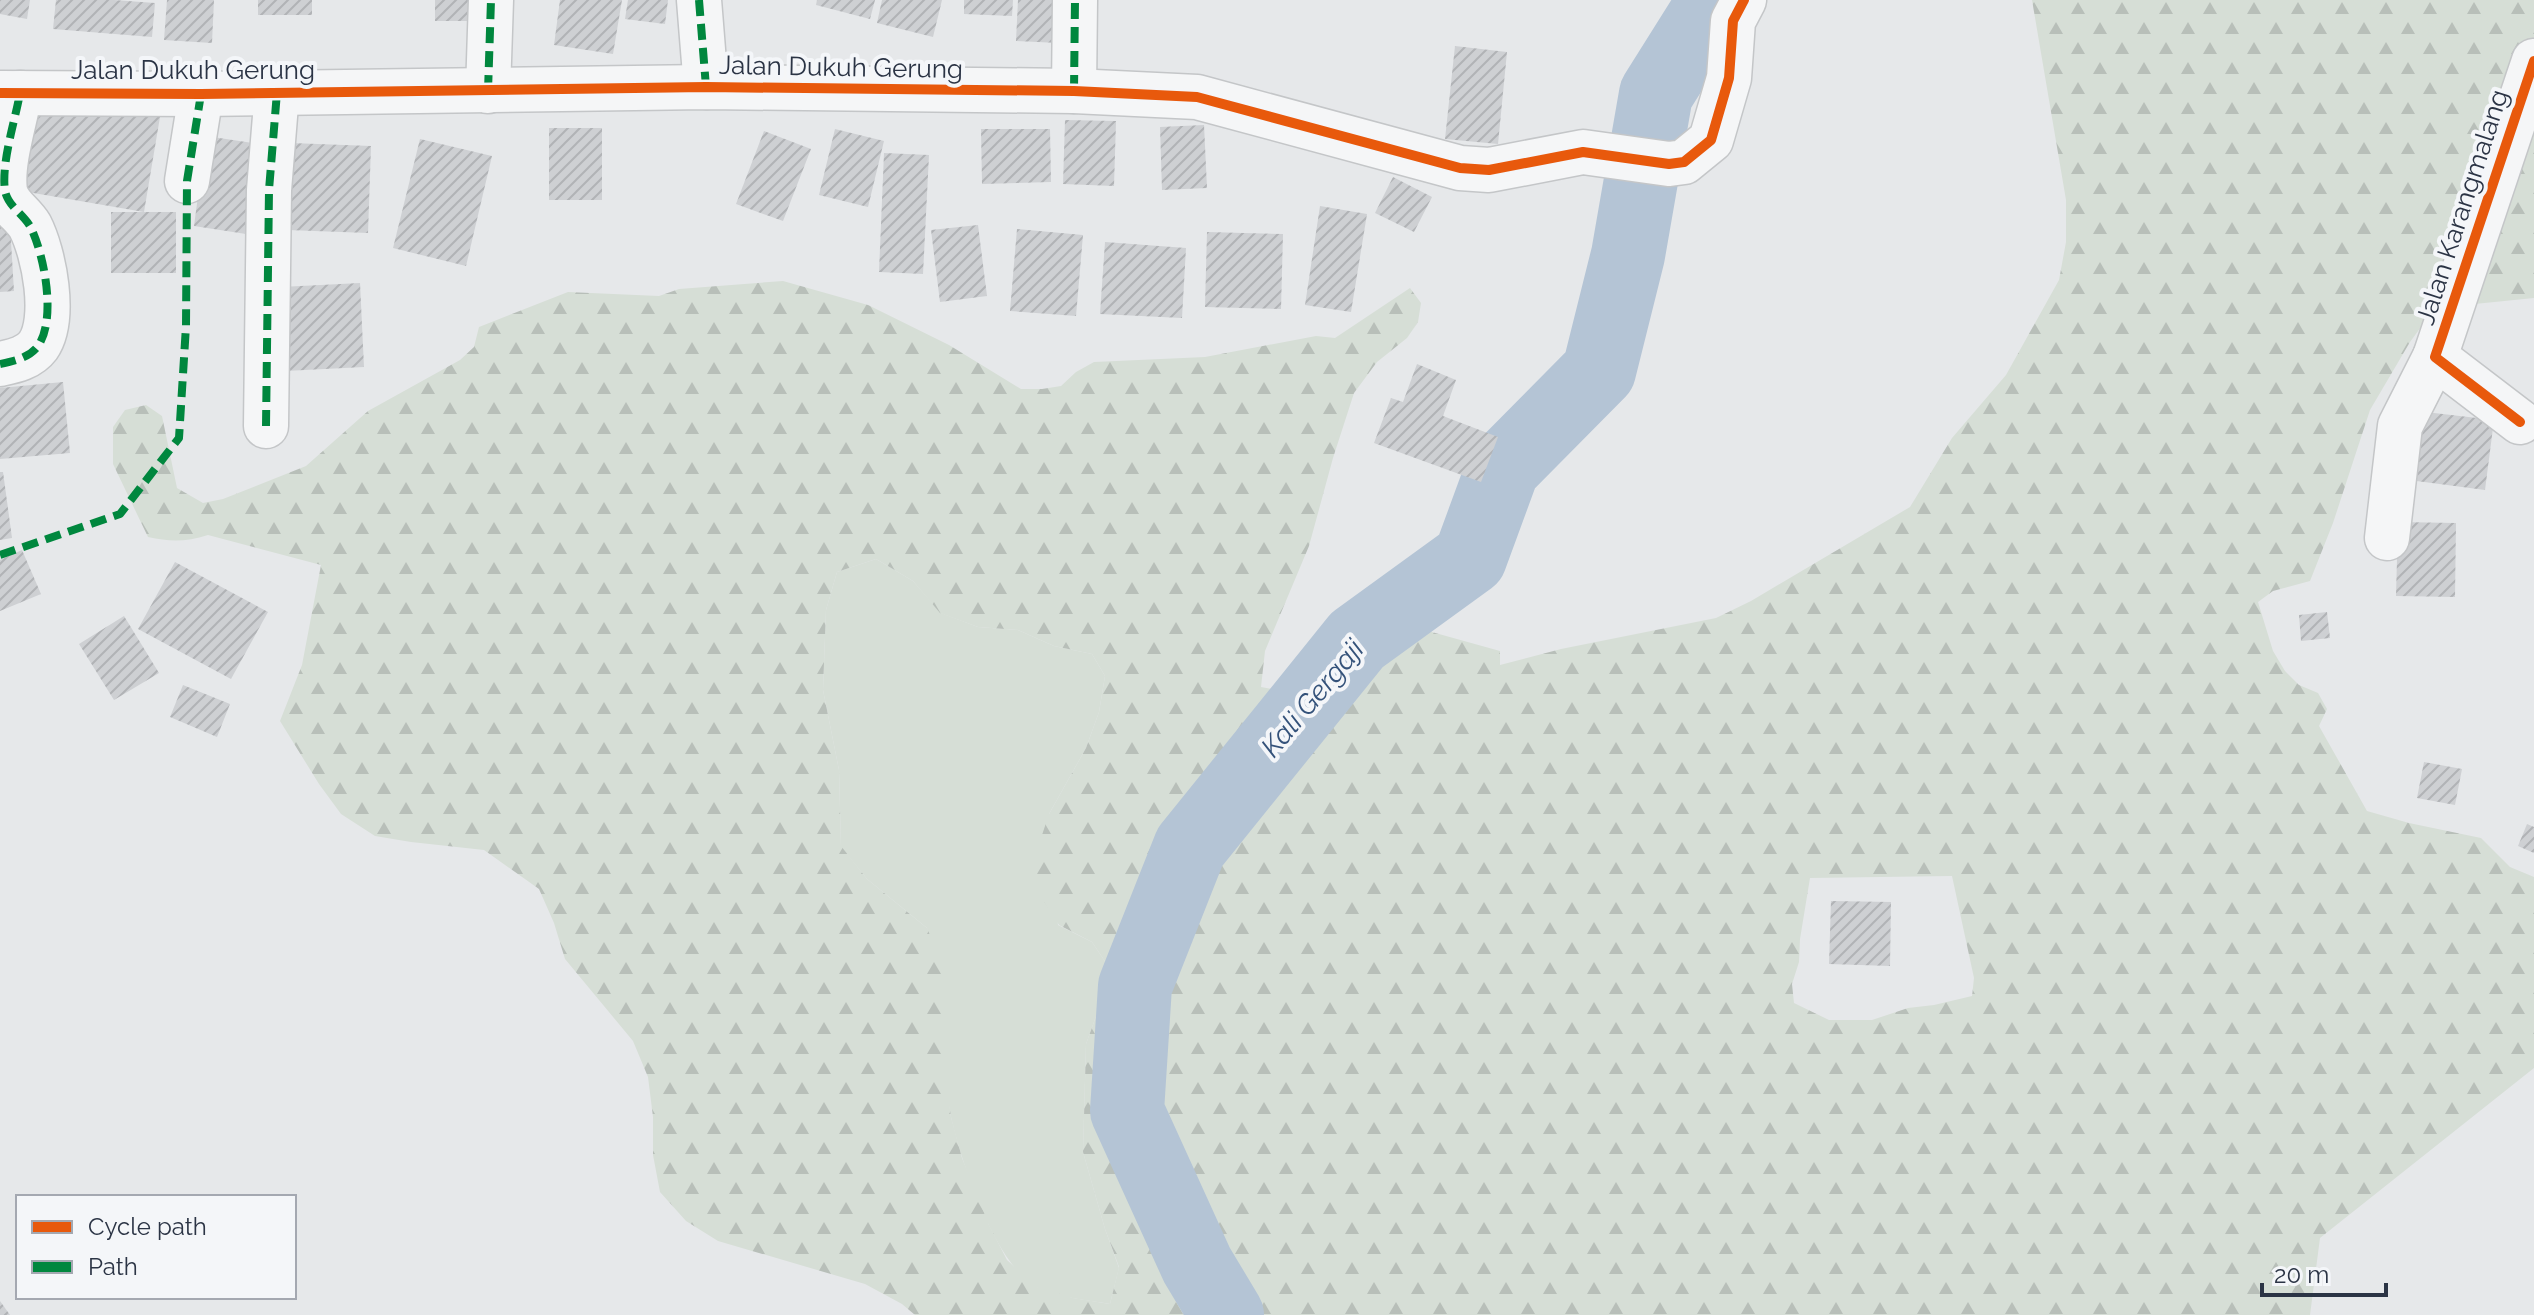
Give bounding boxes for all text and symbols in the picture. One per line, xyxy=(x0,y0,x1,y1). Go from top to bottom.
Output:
street label: Jalan Dukuh Gerung xyxy=(719,50,963,84)
street label: Jalan Dukuh Gerung xyxy=(71,55,315,85)
street label: Jalan Karangmalang xyxy=(2410,86,2514,328)
water label: Kali Gergaji xyxy=(1254,632,1371,763)
legend xyxy=(16,1195,296,1299)
text: Cycle path xyxy=(88,1212,207,1241)
scale bar xyxy=(2262,1247,2386,1297)
text: Path xyxy=(88,1252,138,1281)
text: 20 m xyxy=(2274,1260,2329,1289)

